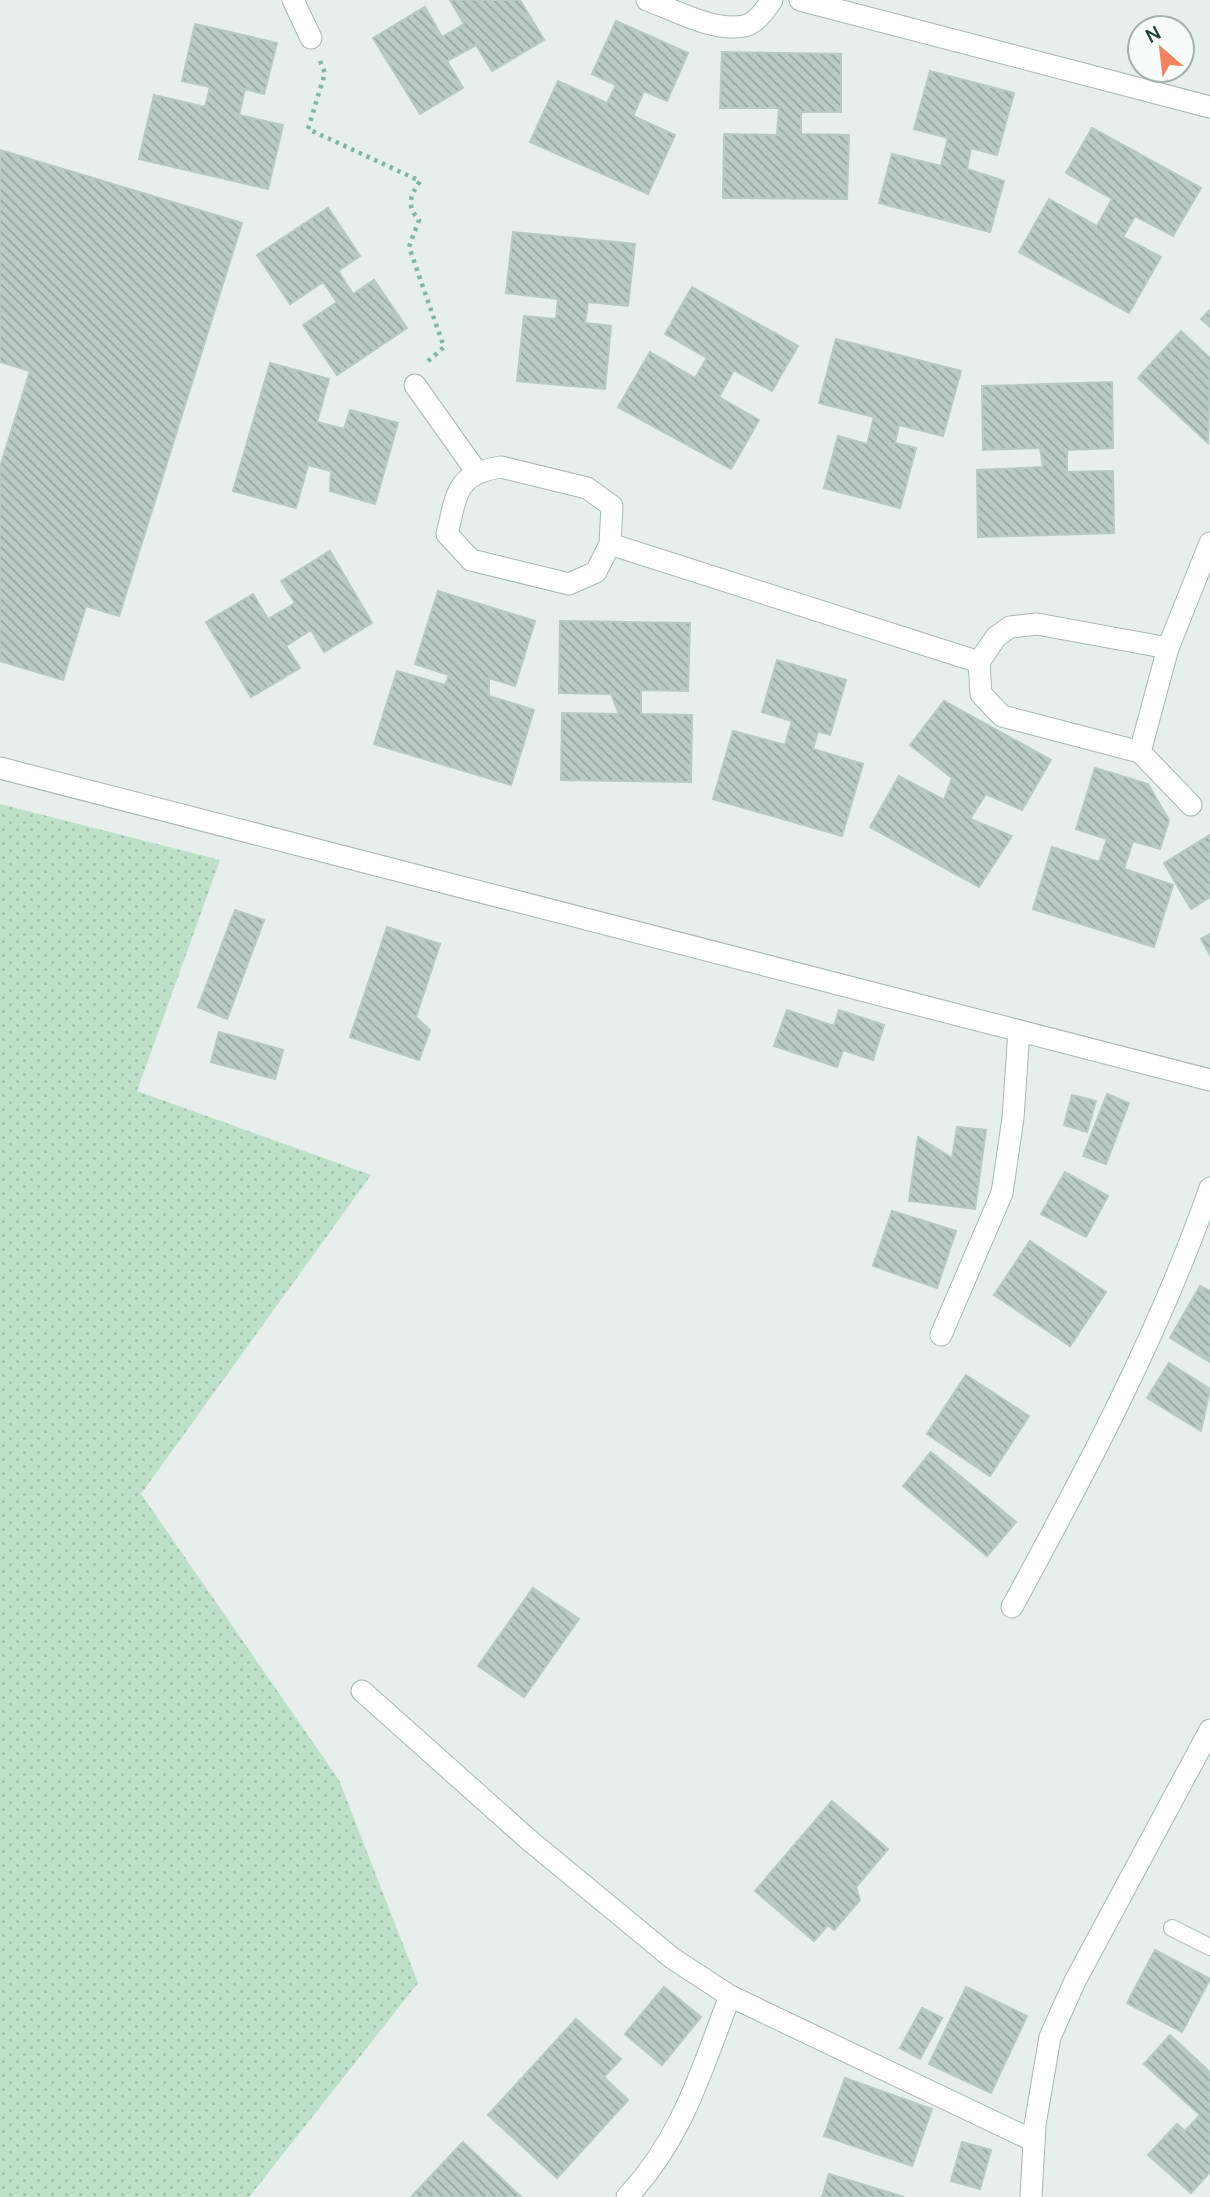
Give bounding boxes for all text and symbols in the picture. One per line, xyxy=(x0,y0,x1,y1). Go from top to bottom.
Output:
north arrow xyxy=(1126,14,1196,84)
text: N xyxy=(1141,19,1165,49)

